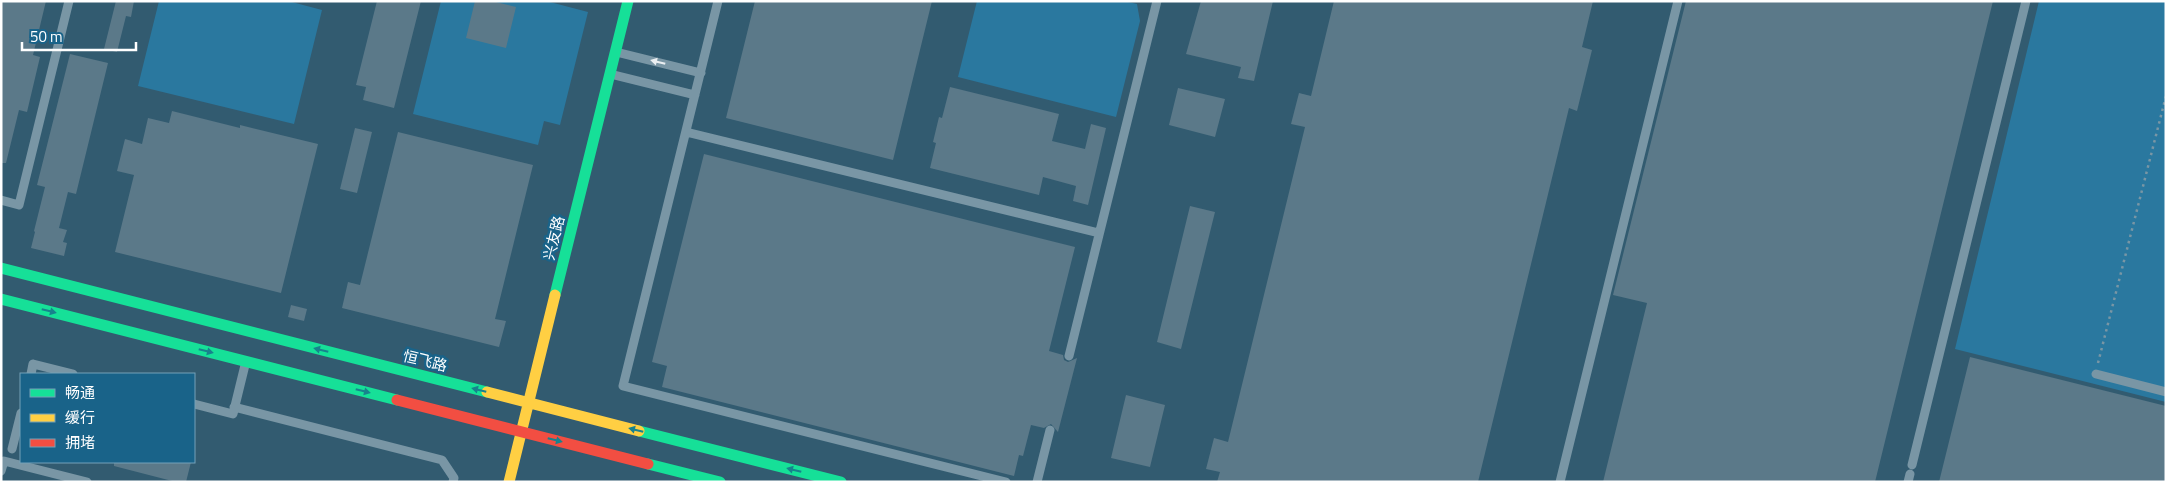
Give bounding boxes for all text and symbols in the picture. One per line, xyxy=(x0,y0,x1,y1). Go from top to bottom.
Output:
scale bar xyxy=(22,20,136,52)
text: 50 m xyxy=(30,25,63,48)
one-way arrow xyxy=(650,58,666,66)
street label: 兴友路 xyxy=(537,213,570,263)
one-way arrow xyxy=(41,307,56,315)
street label: 恒飞路 xyxy=(400,344,450,377)
one-way arrow xyxy=(314,346,329,354)
one-way arrow xyxy=(199,347,214,355)
legend xyxy=(20,373,195,463)
text: 畅通 xyxy=(65,381,95,404)
one-way arrow xyxy=(471,386,486,394)
one-way arrow xyxy=(356,387,371,395)
text: 缓行 xyxy=(65,406,95,429)
one-way arrow xyxy=(629,426,644,434)
text: 拥堵 xyxy=(65,431,95,454)
one-way arrow xyxy=(547,436,562,444)
one-way arrow xyxy=(786,466,801,474)

